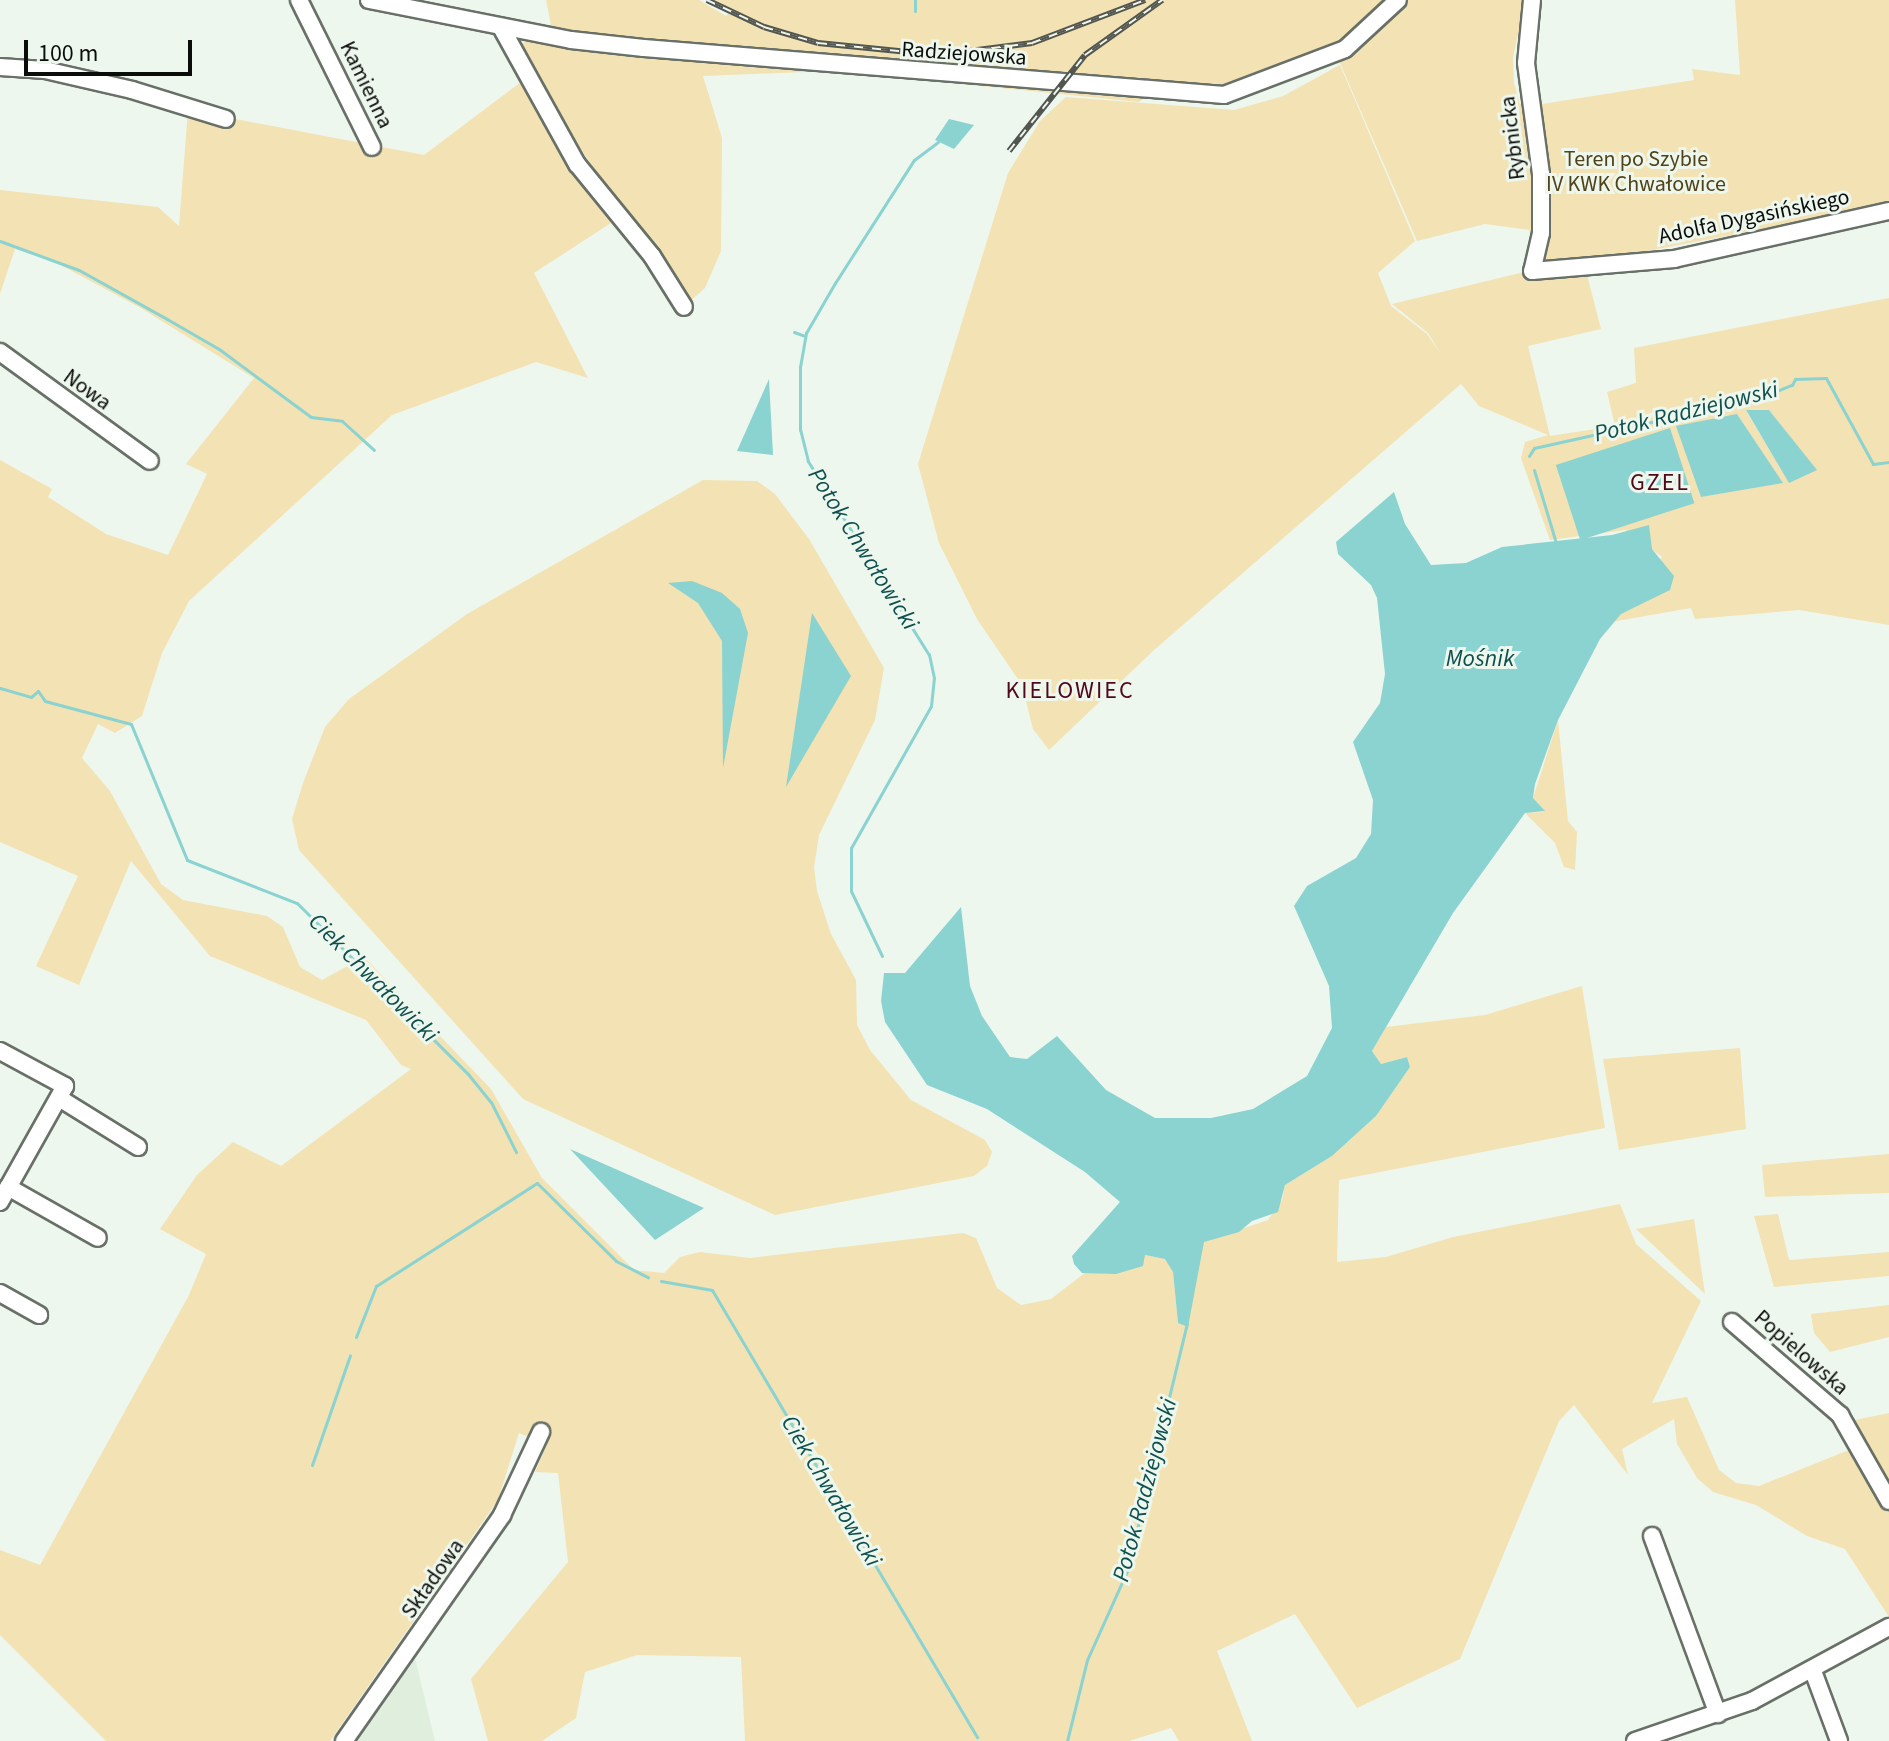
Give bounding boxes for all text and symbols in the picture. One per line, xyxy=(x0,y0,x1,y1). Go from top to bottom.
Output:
scale bar xyxy=(28,24,196,74)
text: 100 m xyxy=(38,36,98,71)
street label: Radziejowska xyxy=(900,36,1028,72)
street label: Kamienna xyxy=(334,37,398,133)
street label: Rybnicka xyxy=(1495,95,1531,181)
park label: Teren po Szybie IV KWK Chwałowice xyxy=(1546,146,1726,198)
street label: Adolfa Dygasińskiego xyxy=(1656,184,1852,250)
street label: Nowa xyxy=(58,364,116,416)
water label: Potok Radziejowski xyxy=(1591,375,1781,449)
water label: Potok Chwałowicki xyxy=(802,463,924,635)
district label: GZEL xyxy=(1630,469,1690,497)
water label: Mośnik xyxy=(1446,645,1514,673)
district label: KIELOWIEC xyxy=(1005,677,1135,705)
water label: Ciek Chwałowicki xyxy=(302,907,444,1049)
street label: Popielowska xyxy=(1748,1305,1854,1401)
water label: Potok Radziejowski xyxy=(1107,1395,1183,1585)
water label: Ciek Chwałowicki xyxy=(775,1410,887,1572)
street label: Składowa xyxy=(396,1534,470,1624)

